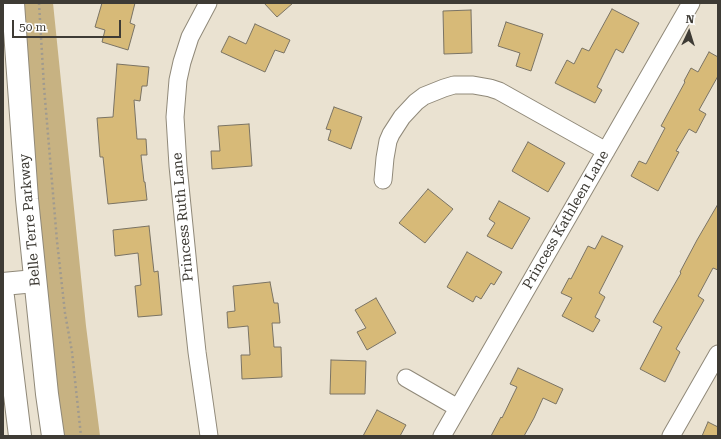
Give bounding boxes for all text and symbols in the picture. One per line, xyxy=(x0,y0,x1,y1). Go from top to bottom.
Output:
scale bar xyxy=(14,12,123,38)
north arrow xyxy=(669,12,709,52)
text: N xyxy=(685,13,695,26)
text: 50 m xyxy=(19,20,46,34)
street label: Princess Kathleen Lane xyxy=(519,148,613,292)
street label: Princess Ruth Lane xyxy=(169,152,197,282)
street label: Belle Terre Parkway xyxy=(16,153,44,287)

